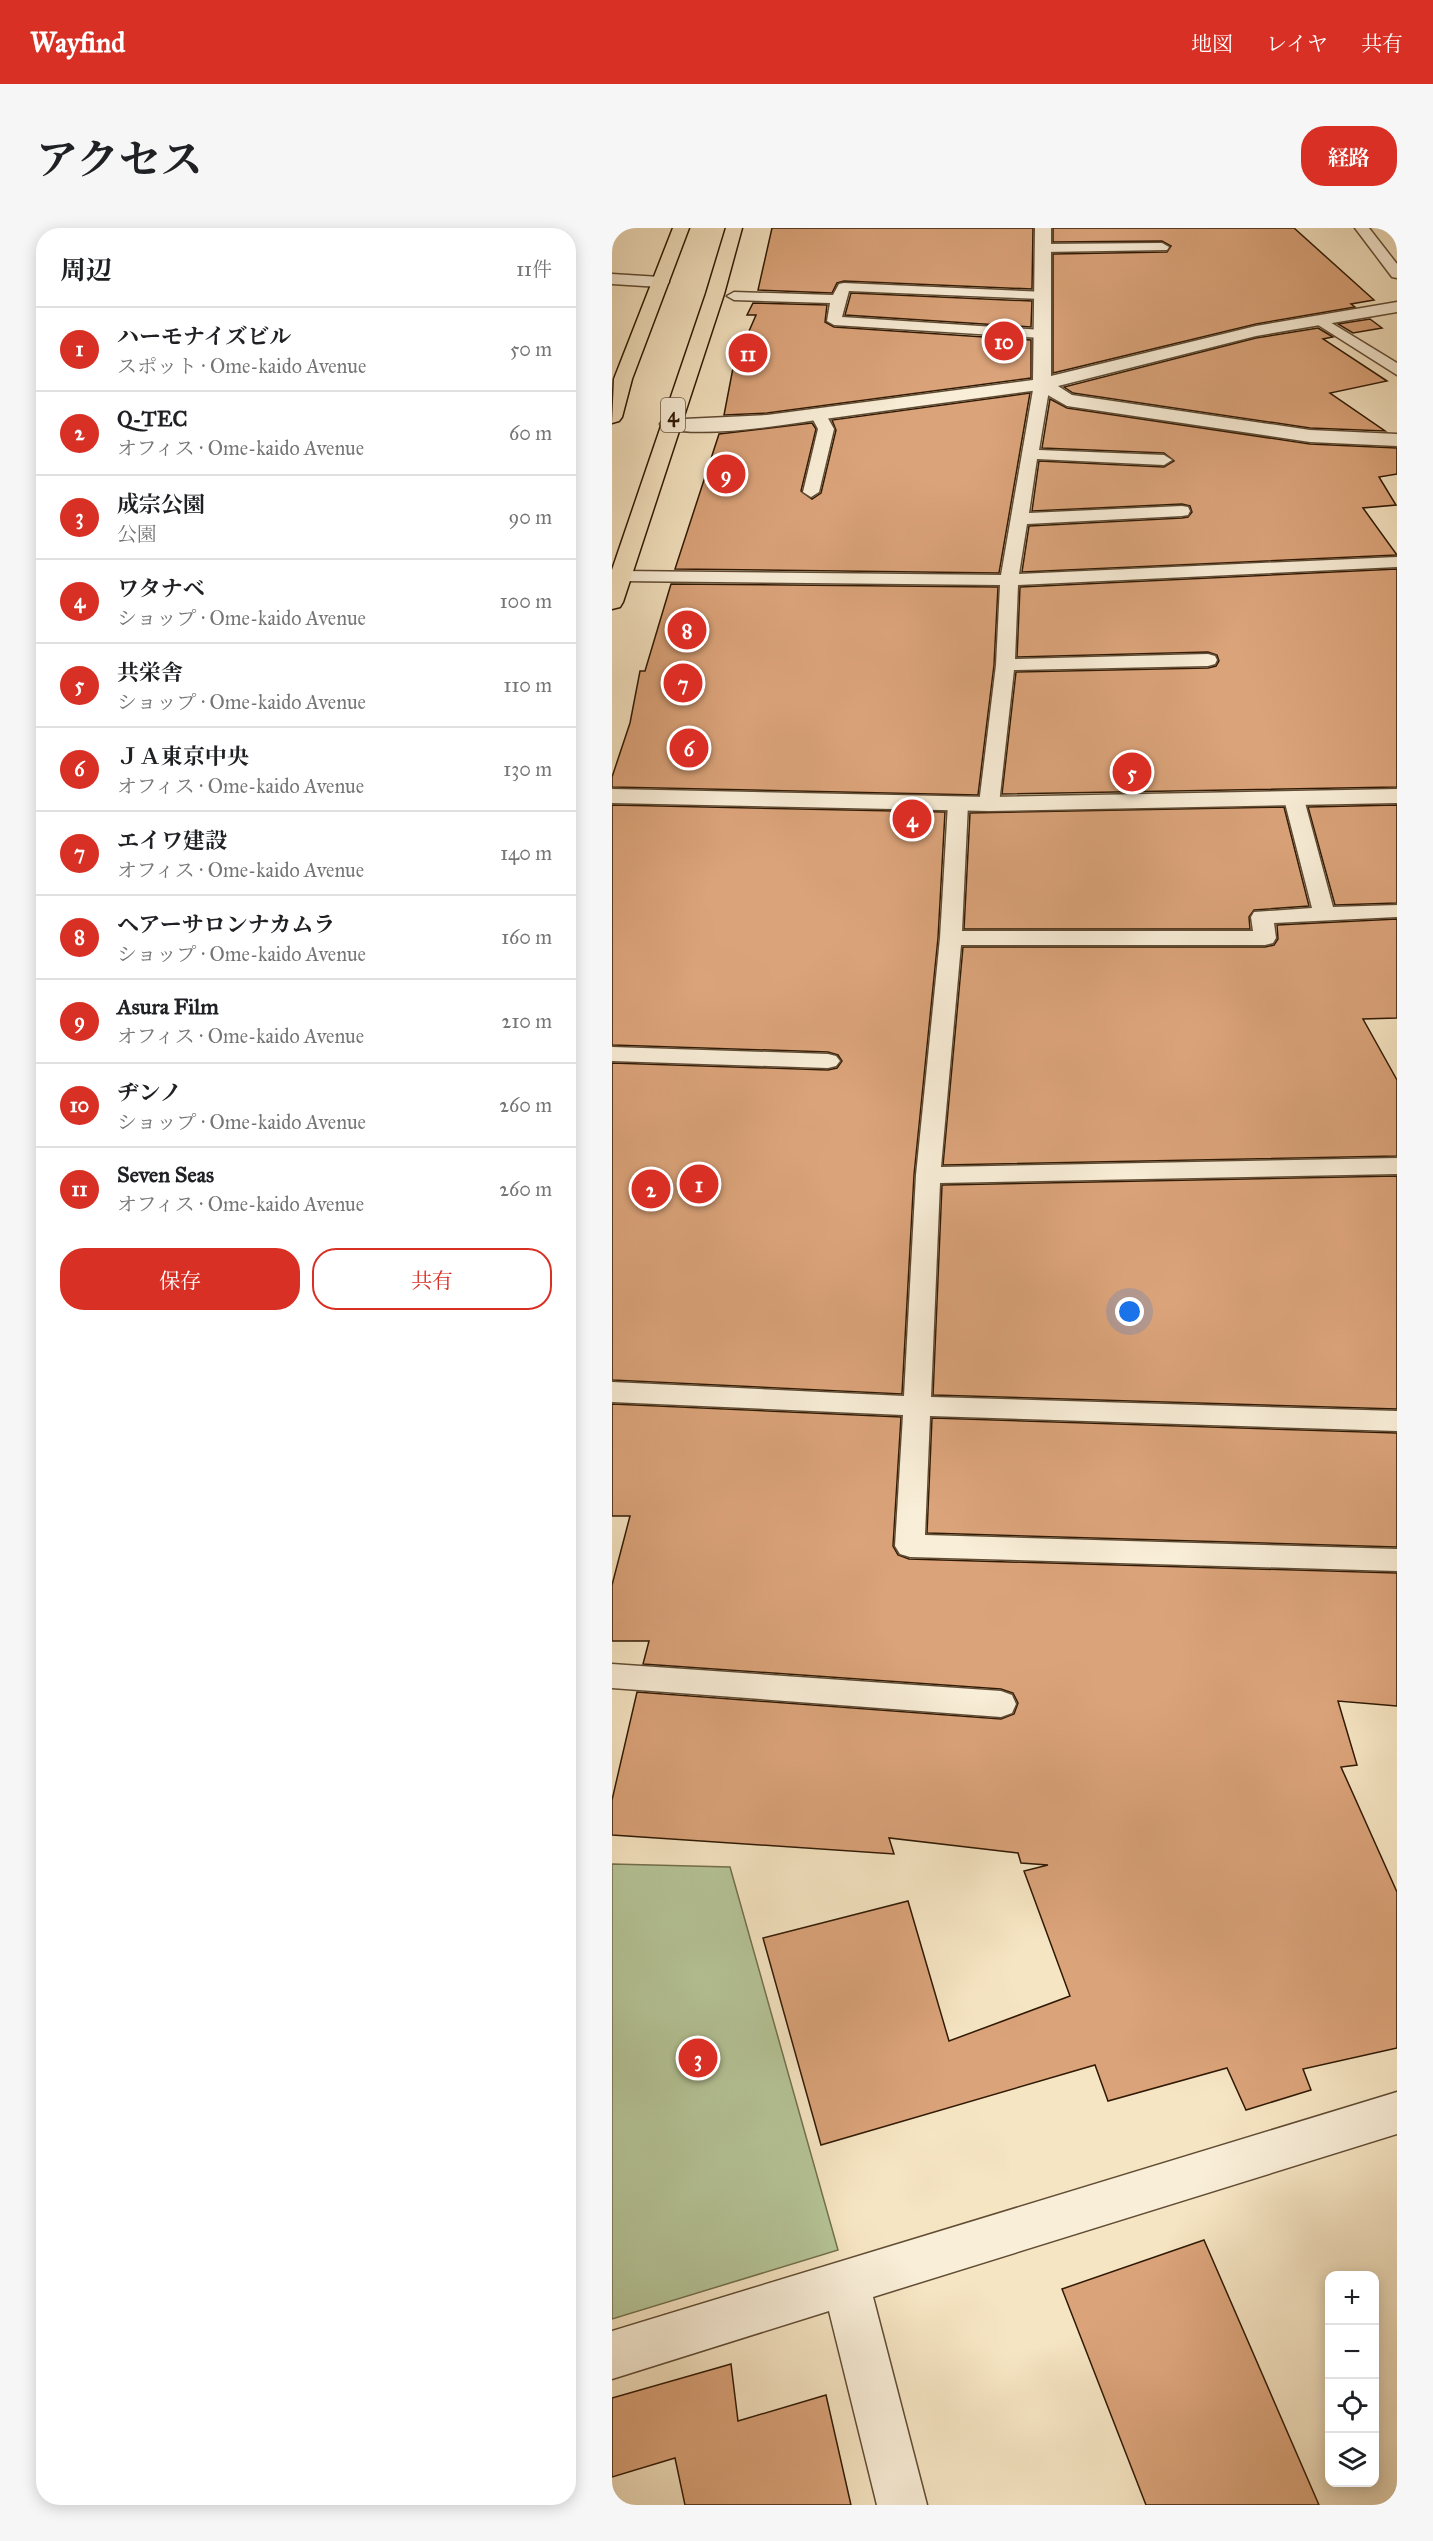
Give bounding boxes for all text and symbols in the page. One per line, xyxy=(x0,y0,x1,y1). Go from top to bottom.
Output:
text: Wayfind xyxy=(30,25,125,60)
text: 地図 xyxy=(1191,31,1233,57)
text: レイヤ xyxy=(1266,31,1328,57)
text: 共有 xyxy=(1361,31,1403,57)
button: 経路 xyxy=(1301,126,1397,186)
text: アクセス xyxy=(36,134,203,186)
text: 周辺 xyxy=(60,254,112,286)
text: 11件 xyxy=(516,257,552,281)
pin: 10 xyxy=(984,318,1024,364)
text: ハーモナイズビル xyxy=(117,323,291,350)
pin: 11 xyxy=(728,330,768,376)
text: 1 xyxy=(76,337,83,361)
text: 50 m xyxy=(510,337,552,361)
text: スポット · Ome-kaido Avenue xyxy=(117,354,366,378)
road number: 4 xyxy=(661,398,685,432)
text: Q-TEC xyxy=(117,405,187,432)
text: 2 xyxy=(75,421,84,445)
text: 60 m xyxy=(509,421,552,445)
text: オフィス · Ome-kaido Avenue xyxy=(117,436,364,460)
pin: 9 xyxy=(706,452,746,496)
text: 成宗公園 xyxy=(117,491,205,518)
text: 3 xyxy=(76,505,84,529)
text: 90 m xyxy=(509,505,552,529)
text: 公園 xyxy=(117,522,157,546)
text: ワタナベ xyxy=(117,575,205,602)
text: 4 xyxy=(74,589,85,613)
text: 100 m xyxy=(500,589,552,613)
text: ショップ · Ome-kaido Avenue xyxy=(117,606,366,630)
pin: 8 xyxy=(668,608,706,652)
text: 共栄舎 xyxy=(117,659,183,686)
pin: 7 xyxy=(664,660,702,706)
text: 5 xyxy=(75,673,84,697)
text: 110 m xyxy=(504,673,552,697)
text: ショップ · Ome-kaido Avenue xyxy=(117,690,366,714)
pin: 6 xyxy=(670,726,709,770)
text: ＪＡ東京中央 xyxy=(117,743,249,770)
pin: 5 xyxy=(1112,750,1152,794)
text: 6 xyxy=(74,757,85,781)
text: 130 m xyxy=(503,757,552,781)
text: オフィス · Ome-kaido Avenue xyxy=(117,774,364,798)
pin: 4 xyxy=(892,796,932,842)
text: エイワ建設 xyxy=(117,827,227,854)
text: 7 xyxy=(74,841,85,865)
text: 140 m xyxy=(500,841,552,865)
text: オフィス · Ome-kaido Avenue xyxy=(117,858,364,882)
text: ヘアーサロンナカムラ xyxy=(117,911,335,938)
text: 8 xyxy=(74,925,85,949)
text: 160 m xyxy=(501,925,552,949)
text: ショップ · Ome-kaido Avenue xyxy=(117,942,366,966)
text: Asura Film xyxy=(117,993,219,1020)
text: 9 xyxy=(74,1009,85,1033)
text: 210 m xyxy=(502,1009,552,1033)
text: オフィス · Ome-kaido Avenue xyxy=(117,1024,364,1048)
text: ヂンノ xyxy=(117,1079,182,1106)
text: 10 xyxy=(70,1093,89,1117)
text: 260 m xyxy=(499,1093,552,1117)
text: ショップ · Ome-kaido Avenue xyxy=(117,1110,366,1134)
text: Seven Seas xyxy=(117,1161,214,1188)
pin: 1 xyxy=(680,1162,718,1206)
pin: 2 xyxy=(632,1166,670,1212)
text: 11 xyxy=(72,1177,87,1201)
text: 260 m xyxy=(499,1177,552,1201)
text: オフィス · Ome-kaido Avenue xyxy=(117,1192,364,1216)
button: 保存 xyxy=(60,1248,300,1310)
button: 共有 xyxy=(312,1248,552,1310)
your location xyxy=(1115,1297,1144,1326)
pin: 3 xyxy=(678,2036,718,2080)
map controls xyxy=(1325,2271,1379,2487)
button: + xyxy=(1325,2271,1379,2325)
button: − xyxy=(1325,2325,1379,2379)
button: locate xyxy=(1325,2379,1379,2433)
button: layers xyxy=(1325,2433,1379,2487)

